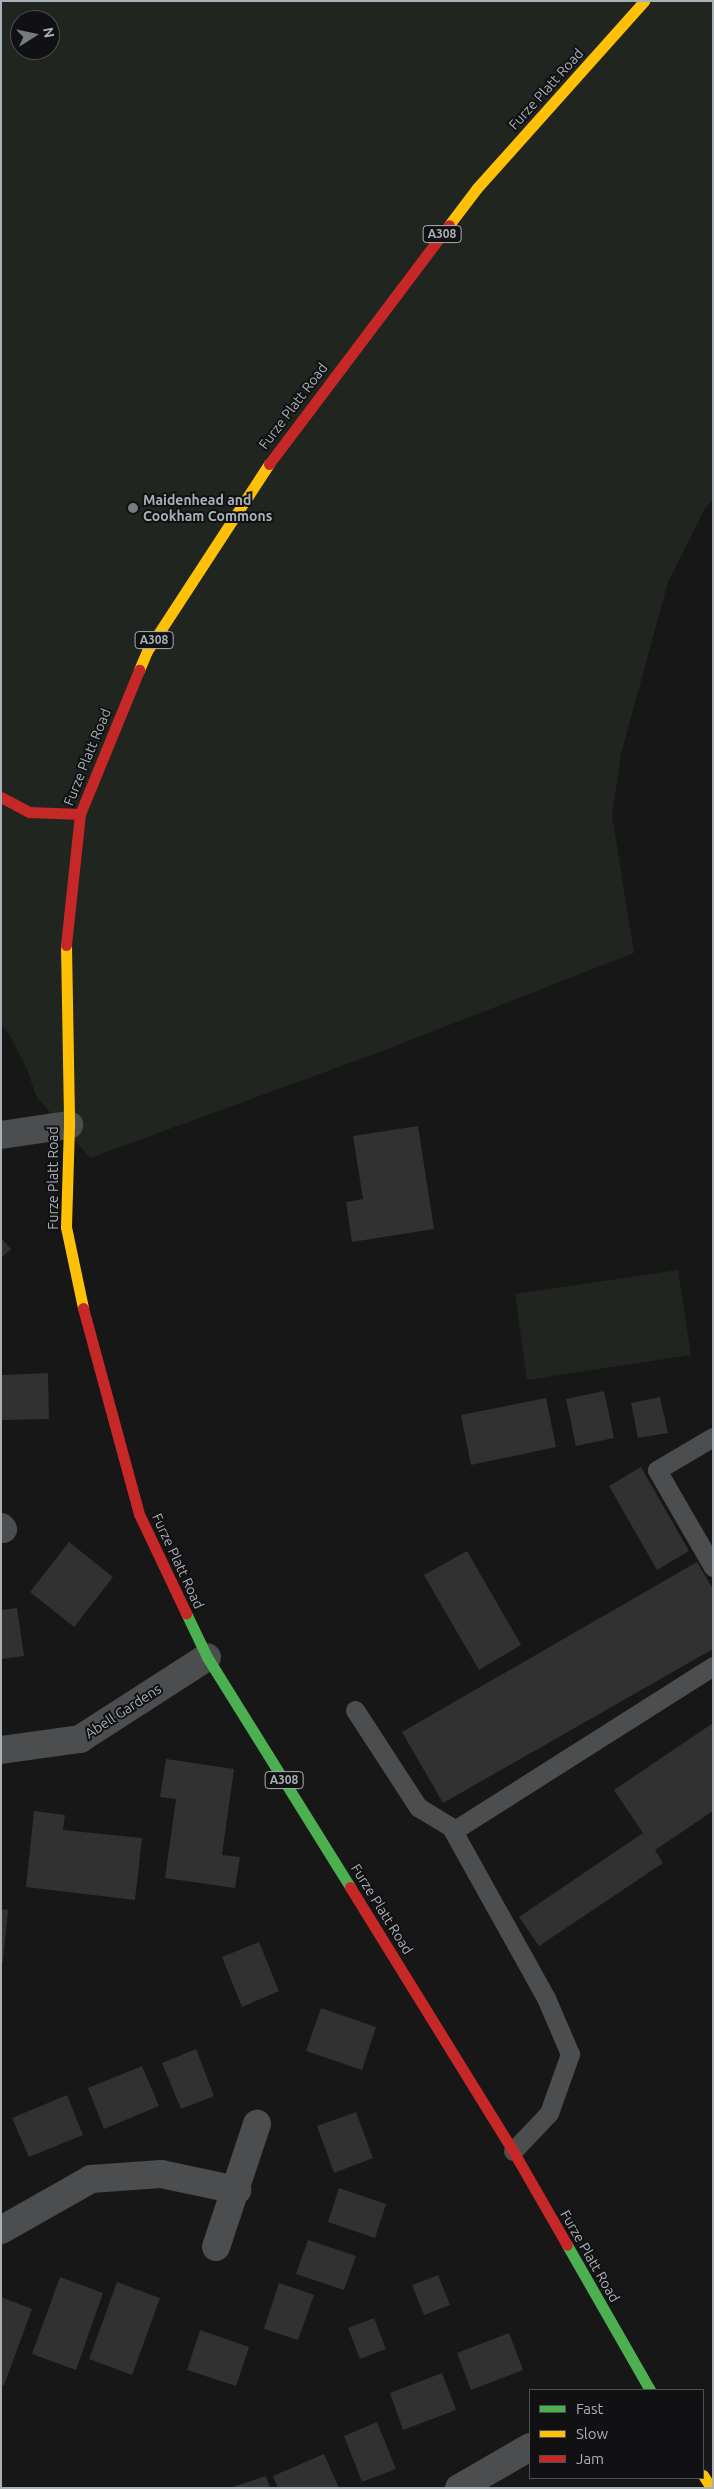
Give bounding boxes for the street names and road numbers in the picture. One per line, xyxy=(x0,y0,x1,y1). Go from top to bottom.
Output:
street label: Furze Platt Road xyxy=(505,45,587,133)
road number: A308 xyxy=(422,224,462,243)
street label: Furze Platt Road xyxy=(255,360,331,452)
road number: A308 xyxy=(134,630,174,650)
street label: Furze Platt Road xyxy=(60,706,114,808)
street label: Furze Platt Road xyxy=(45,1126,61,1230)
street label: Furze Platt Road xyxy=(149,1511,207,1611)
street label: Abell Gardens xyxy=(82,1680,164,1742)
road number: A308 xyxy=(264,1770,304,1790)
street label: Furze Platt Road xyxy=(347,1861,417,1957)
street label: Furze Platt Road xyxy=(557,2207,623,2305)

